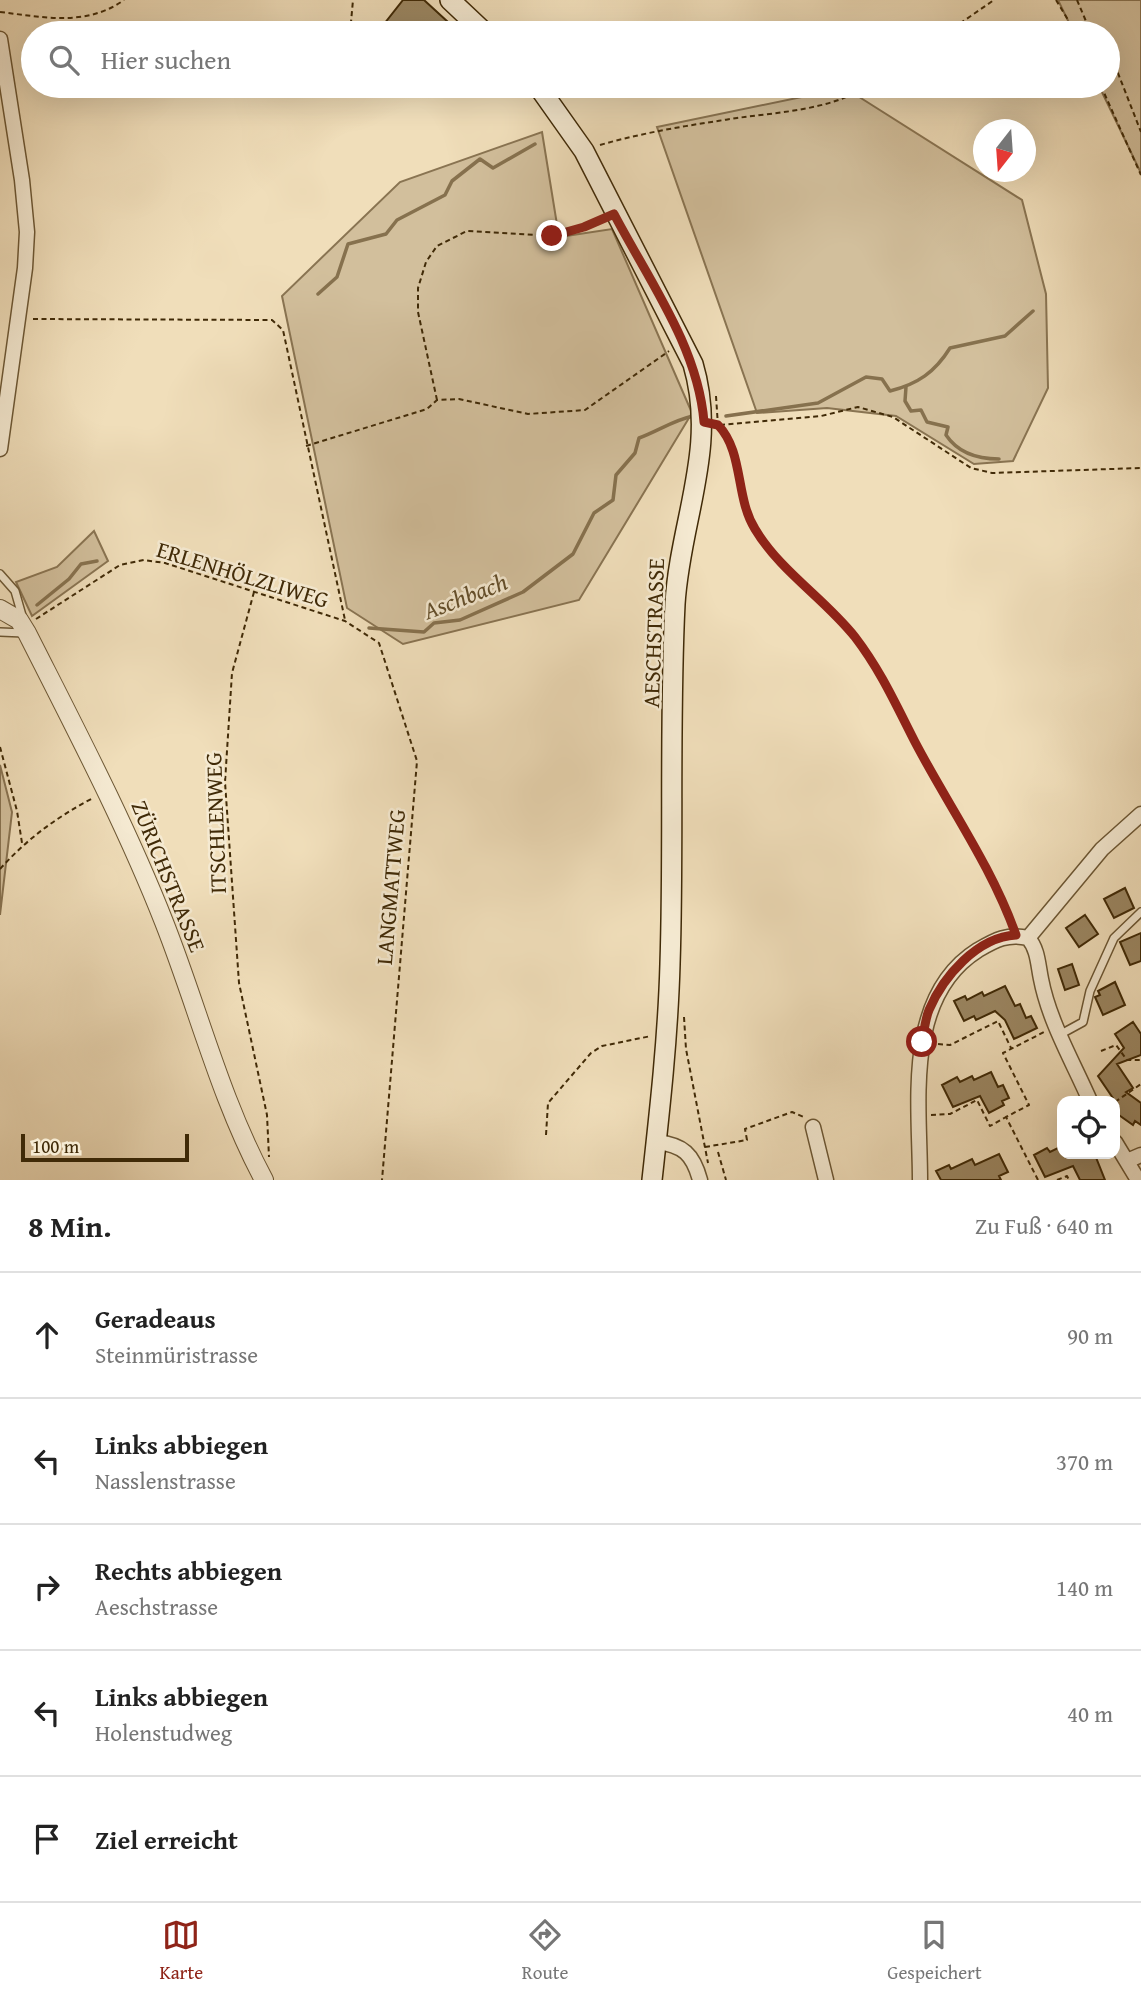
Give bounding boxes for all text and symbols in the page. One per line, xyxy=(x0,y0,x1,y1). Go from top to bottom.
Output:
search box xyxy=(21,21,1120,98)
text: Hier suchen xyxy=(101,40,231,79)
icon: search xyxy=(45,41,83,79)
north arrow xyxy=(973,119,1036,182)
route end xyxy=(536,220,567,251)
street label: ERLENHÖLZLIWEG xyxy=(153,532,334,616)
street label: AESCHSTRASSE xyxy=(634,557,672,709)
water label: Aschbach xyxy=(417,564,512,628)
street label: ITSCHLENWEG xyxy=(196,751,234,894)
street label: ZÜRICHSTRASSE xyxy=(124,795,214,957)
street label: LANGMATTWEG xyxy=(367,807,413,966)
route start xyxy=(906,1026,937,1057)
map controls xyxy=(1057,1096,1120,1159)
button: locate xyxy=(1057,1096,1120,1159)
scale bar xyxy=(21,1131,189,1163)
text: 100 m xyxy=(32,1132,79,1160)
text: 8 Min. xyxy=(28,1204,111,1248)
text: Zu Fuß · 640 m xyxy=(975,1209,1113,1242)
text: Geradeaus xyxy=(95,1299,216,1338)
icon: ahead xyxy=(28,1316,66,1354)
text: 90 m xyxy=(1067,1319,1113,1352)
text: Steinmüristrasse xyxy=(95,1338,258,1371)
text: Links abbiegen xyxy=(95,1425,268,1464)
icon: left xyxy=(28,1442,66,1480)
text: 370 m xyxy=(1056,1445,1113,1478)
text: Nasslenstrasse xyxy=(95,1464,236,1497)
text: Rechts abbiegen xyxy=(95,1551,282,1590)
icon: right xyxy=(28,1568,66,1606)
text: 140 m xyxy=(1056,1571,1113,1604)
text: Aeschstrasse xyxy=(95,1590,218,1623)
text: Links abbiegen xyxy=(95,1677,268,1716)
icon: left xyxy=(28,1694,66,1732)
text: 40 m xyxy=(1067,1697,1113,1730)
text: Holenstudweg xyxy=(95,1716,232,1749)
icon: arrive xyxy=(28,1820,66,1858)
text: Ziel erreicht xyxy=(95,1820,238,1859)
tab: Karte xyxy=(159,1916,203,1986)
tab: Route xyxy=(522,1916,568,1986)
tab: Gespeichert xyxy=(887,1916,982,1986)

